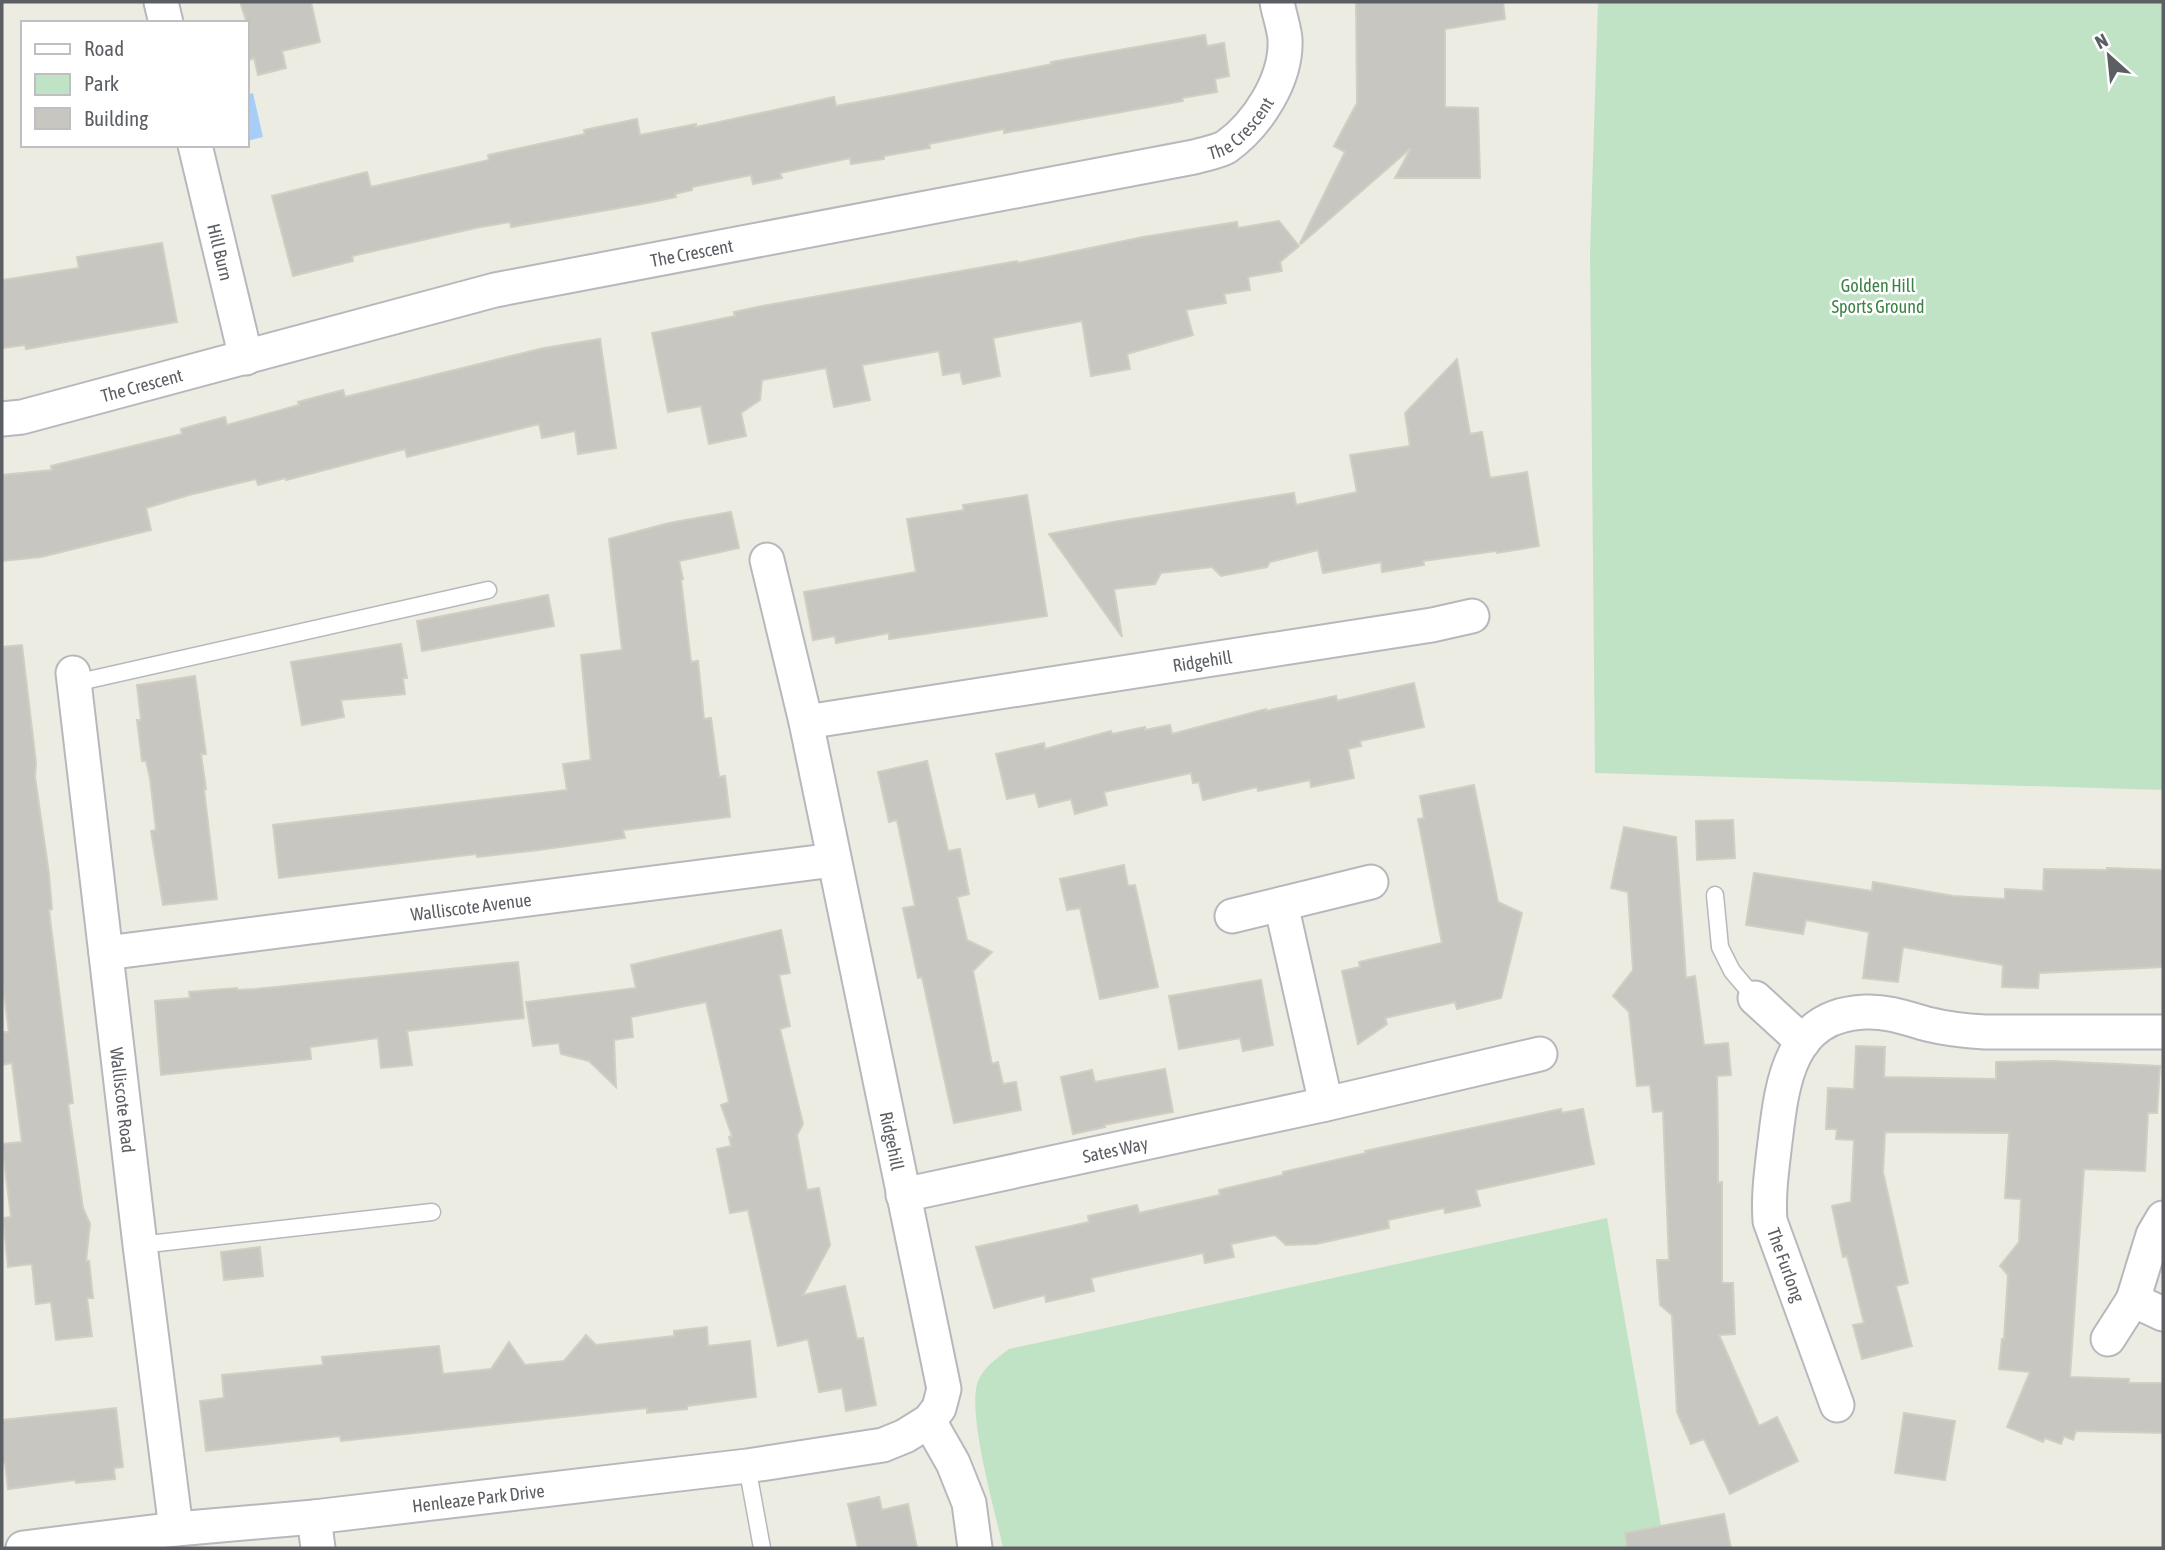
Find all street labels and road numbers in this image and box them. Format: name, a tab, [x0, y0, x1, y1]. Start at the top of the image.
street label: The Crescent	[1206, 93, 1278, 163]
street label: Hill Burn	[204, 221, 238, 283]
street label: The Crescent	[649, 234, 735, 271]
street label: The Crescent	[99, 364, 185, 406]
street label: Ridgehill	[1171, 646, 1234, 676]
street label: Walliscote Avenue	[409, 888, 533, 924]
street label: Walliscote Road	[106, 1046, 140, 1154]
street label: Ridgehill	[876, 1110, 909, 1173]
street label: Sates Way	[1081, 1132, 1150, 1167]
street label: The Furlong	[1763, 1225, 1809, 1305]
street label: Henleaze Park Drive	[411, 1479, 545, 1516]

